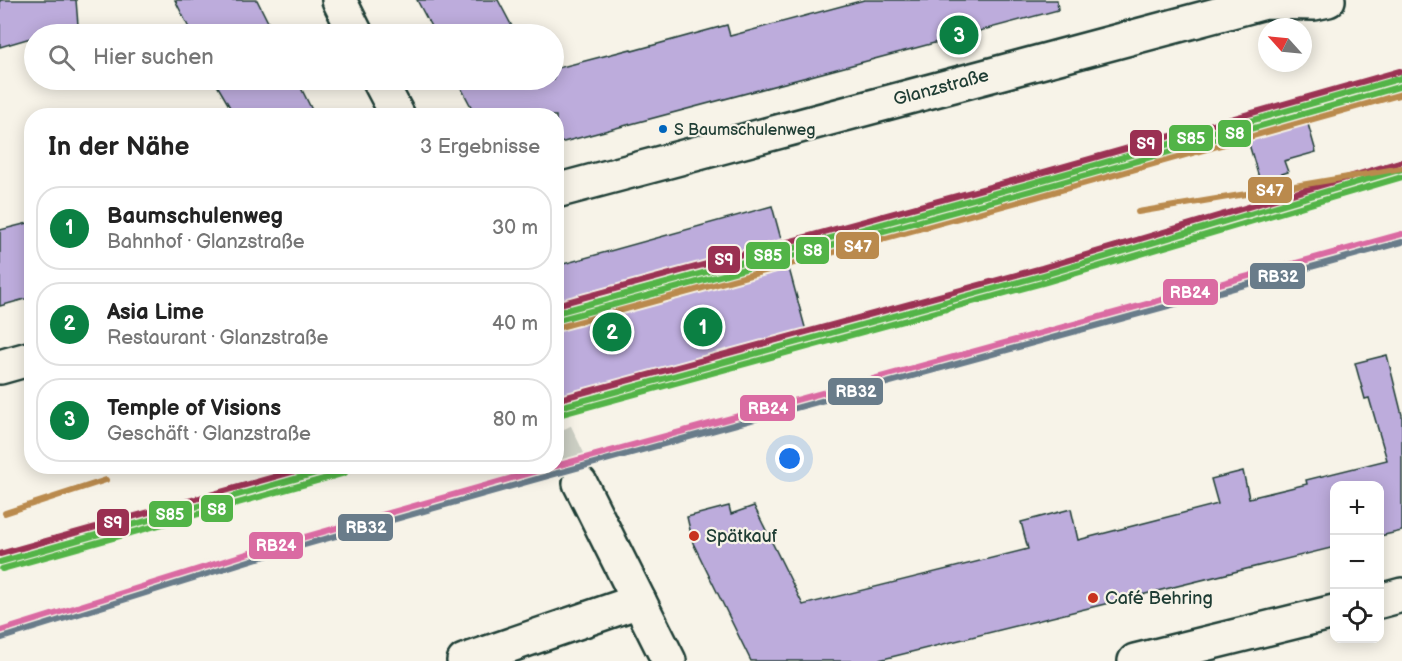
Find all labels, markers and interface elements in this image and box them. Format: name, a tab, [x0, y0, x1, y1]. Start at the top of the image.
pin: 3	[940, 12, 978, 57]
north arrow	[1258, 18, 1312, 72]
search box	[24, 24, 564, 90]
icon: search	[45, 41, 78, 74]
text: Hier suchen	[93, 44, 214, 71]
street label: Glanzstraße	[891, 65, 991, 110]
line badge: S8	[1217, 119, 1252, 148]
place label: S Baumschulenweg	[674, 121, 815, 140]
marker: S Baumschulenweg	[657, 123, 669, 135]
line badge: S85	[1168, 124, 1214, 152]
text: S8	[1225, 125, 1245, 144]
line badge: S9	[1129, 129, 1163, 157]
text: S85	[1177, 130, 1205, 149]
text: In der Nähe	[48, 132, 190, 163]
text: 3 Ergebnisse	[420, 135, 540, 159]
text: S9	[1136, 135, 1156, 154]
line badge: S47	[1247, 176, 1293, 204]
text: S47	[1256, 182, 1284, 201]
text: Baumschulenweg	[107, 203, 283, 230]
text: 1	[65, 216, 74, 240]
text: 30 m	[492, 216, 538, 240]
text: Bahnhof · Glanzstraße	[107, 230, 305, 254]
line badge: S47	[835, 231, 880, 260]
line badge: S8	[795, 236, 830, 265]
text: S47	[844, 238, 872, 257]
line badge: S85	[745, 241, 791, 270]
text: S8	[803, 242, 823, 261]
line badge: S9	[707, 245, 741, 274]
text: S85	[754, 247, 782, 266]
text: S9	[714, 251, 734, 270]
line badge: RB32	[1249, 262, 1306, 290]
text: RB32	[1257, 268, 1299, 287]
line badge: RB24	[1162, 278, 1219, 306]
text: RB24	[1170, 284, 1211, 303]
text: Asia Lime	[107, 299, 204, 326]
pin: 1	[684, 304, 722, 350]
pin: 2	[592, 310, 632, 354]
text: 2	[64, 312, 75, 336]
text: 40 m	[492, 312, 538, 336]
text: Restaurant · Glanzstraße	[107, 326, 328, 350]
line badge: RB32	[827, 377, 884, 406]
text: RB32	[835, 383, 877, 402]
line badge: RB24	[739, 394, 796, 422]
text: Temple of Visions	[107, 395, 281, 422]
text: RB24	[748, 400, 789, 419]
text: 3	[64, 408, 75, 432]
text: 80 m	[493, 408, 538, 432]
text: Geschäft · Glanzstraße	[107, 422, 311, 446]
your location	[775, 444, 804, 473]
map controls	[1330, 481, 1384, 643]
button: +	[1330, 481, 1384, 535]
line badge: S8	[200, 494, 234, 523]
line badge: S85	[148, 500, 193, 528]
text: S8	[207, 501, 227, 520]
text: S85	[156, 506, 184, 525]
line badge: S9	[96, 508, 130, 537]
line badge: RB32	[337, 513, 394, 542]
text: S9	[103, 514, 123, 533]
text: RB32	[345, 519, 387, 538]
place label: Spätkauf	[706, 526, 778, 547]
marker: Spätkauf	[687, 529, 701, 543]
line badge: RB24	[248, 531, 304, 560]
button: −	[1330, 535, 1384, 589]
text: RB24	[256, 537, 297, 556]
place label: Café Behring	[1105, 588, 1213, 609]
button: locate	[1330, 589, 1384, 643]
marker: Café Behring	[1086, 591, 1100, 605]

